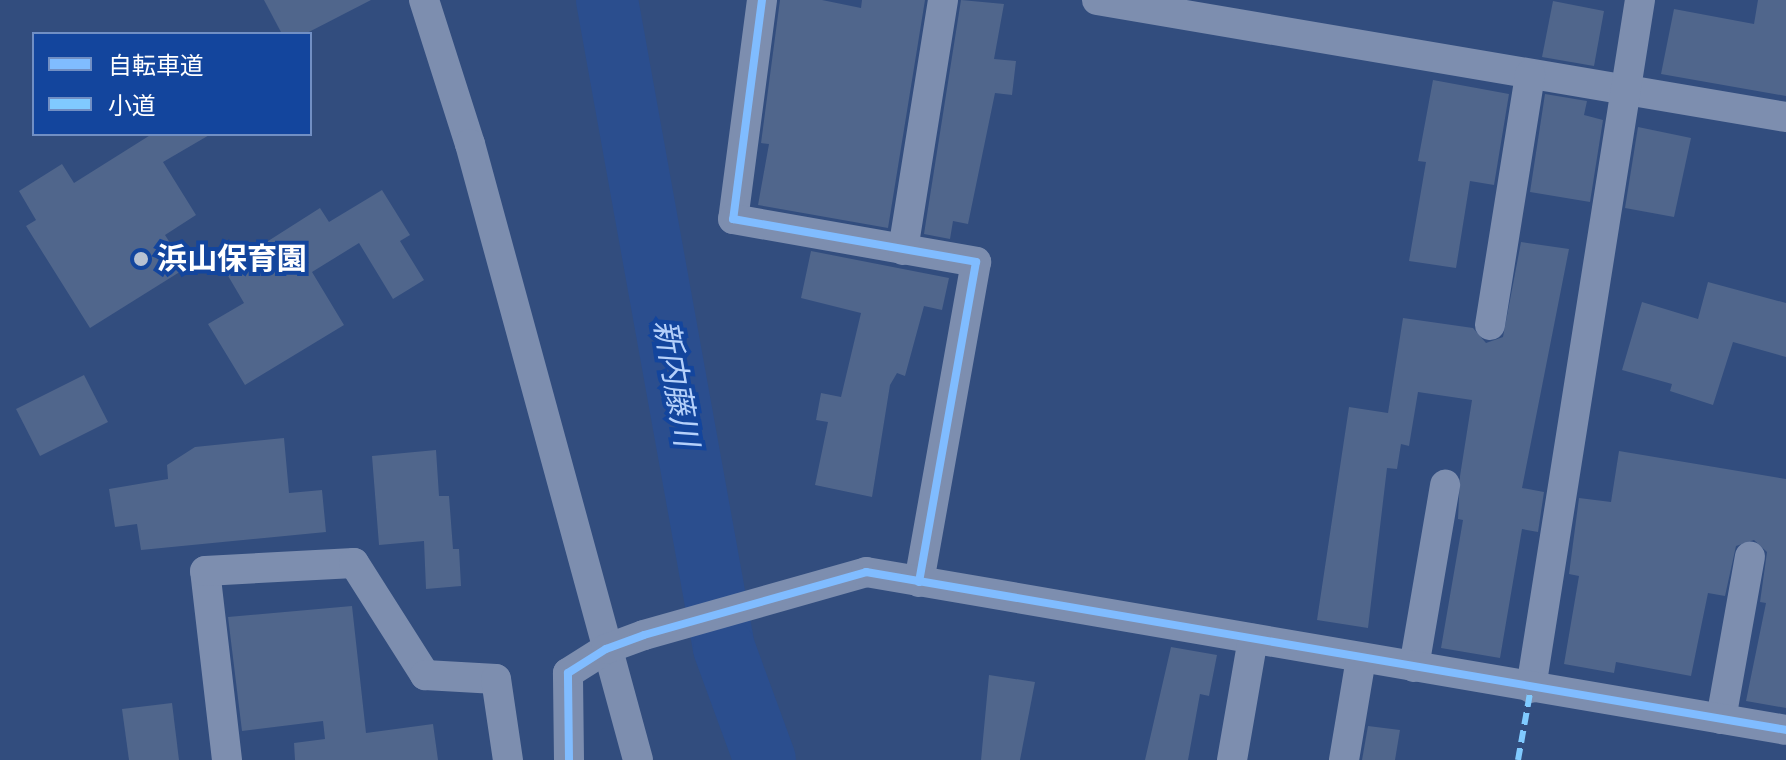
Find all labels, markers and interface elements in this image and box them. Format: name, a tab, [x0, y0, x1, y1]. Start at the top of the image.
legend	[32, 32, 312, 136]
text: 自転車道	[108, 48, 204, 83]
text: 小道	[108, 88, 156, 123]
place label: 浜山保育園	[157, 241, 307, 277]
marker: 浜山保育園	[132, 250, 150, 268]
water label: 新内藤川	[646, 317, 706, 449]

